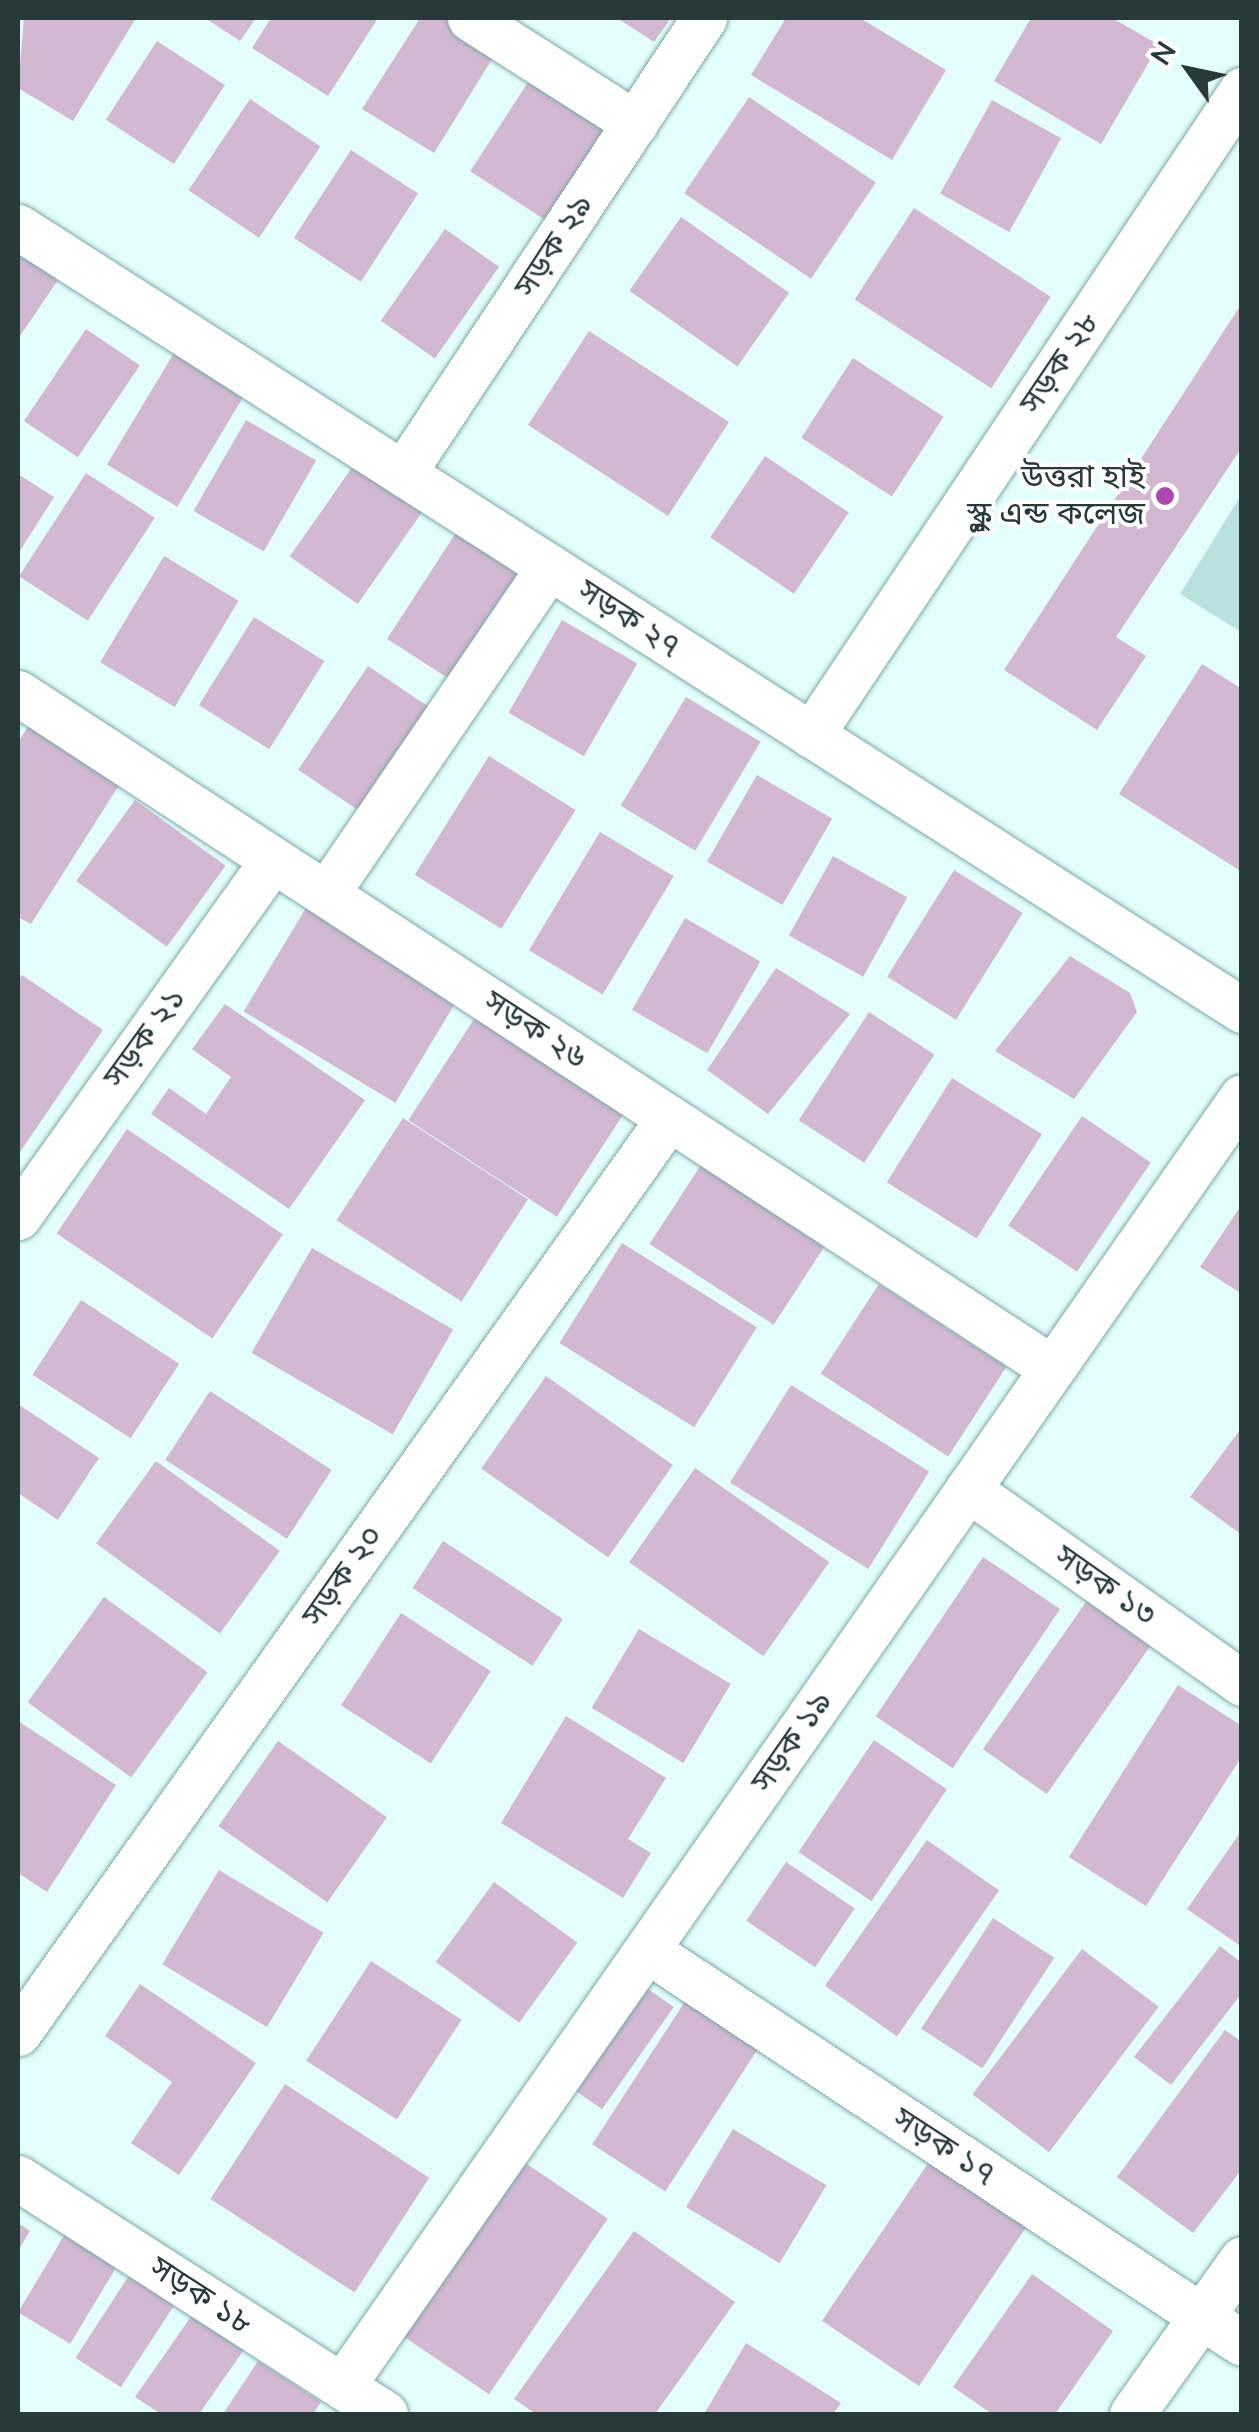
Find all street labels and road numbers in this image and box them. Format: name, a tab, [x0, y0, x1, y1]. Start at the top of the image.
street label: সড়ক ২৯	[507, 187, 601, 305]
street label: সড়ক ২৮	[1012, 305, 1108, 421]
street label: সড়ক ২৭	[570, 572, 688, 666]
street label: সড়ক ২১	[96, 980, 194, 1096]
street label: সড়ক ২৬	[476, 983, 594, 1077]
street label: সড়ক ২০	[294, 1518, 392, 1634]
street label: সড়ক ১৩	[1047, 1537, 1163, 1635]
street label: সড়ক ১৯	[743, 1684, 841, 1800]
street label: সড়ক ১৭	[885, 2100, 1003, 2194]
street label: সড়ক ১৮	[142, 2249, 260, 2343]

